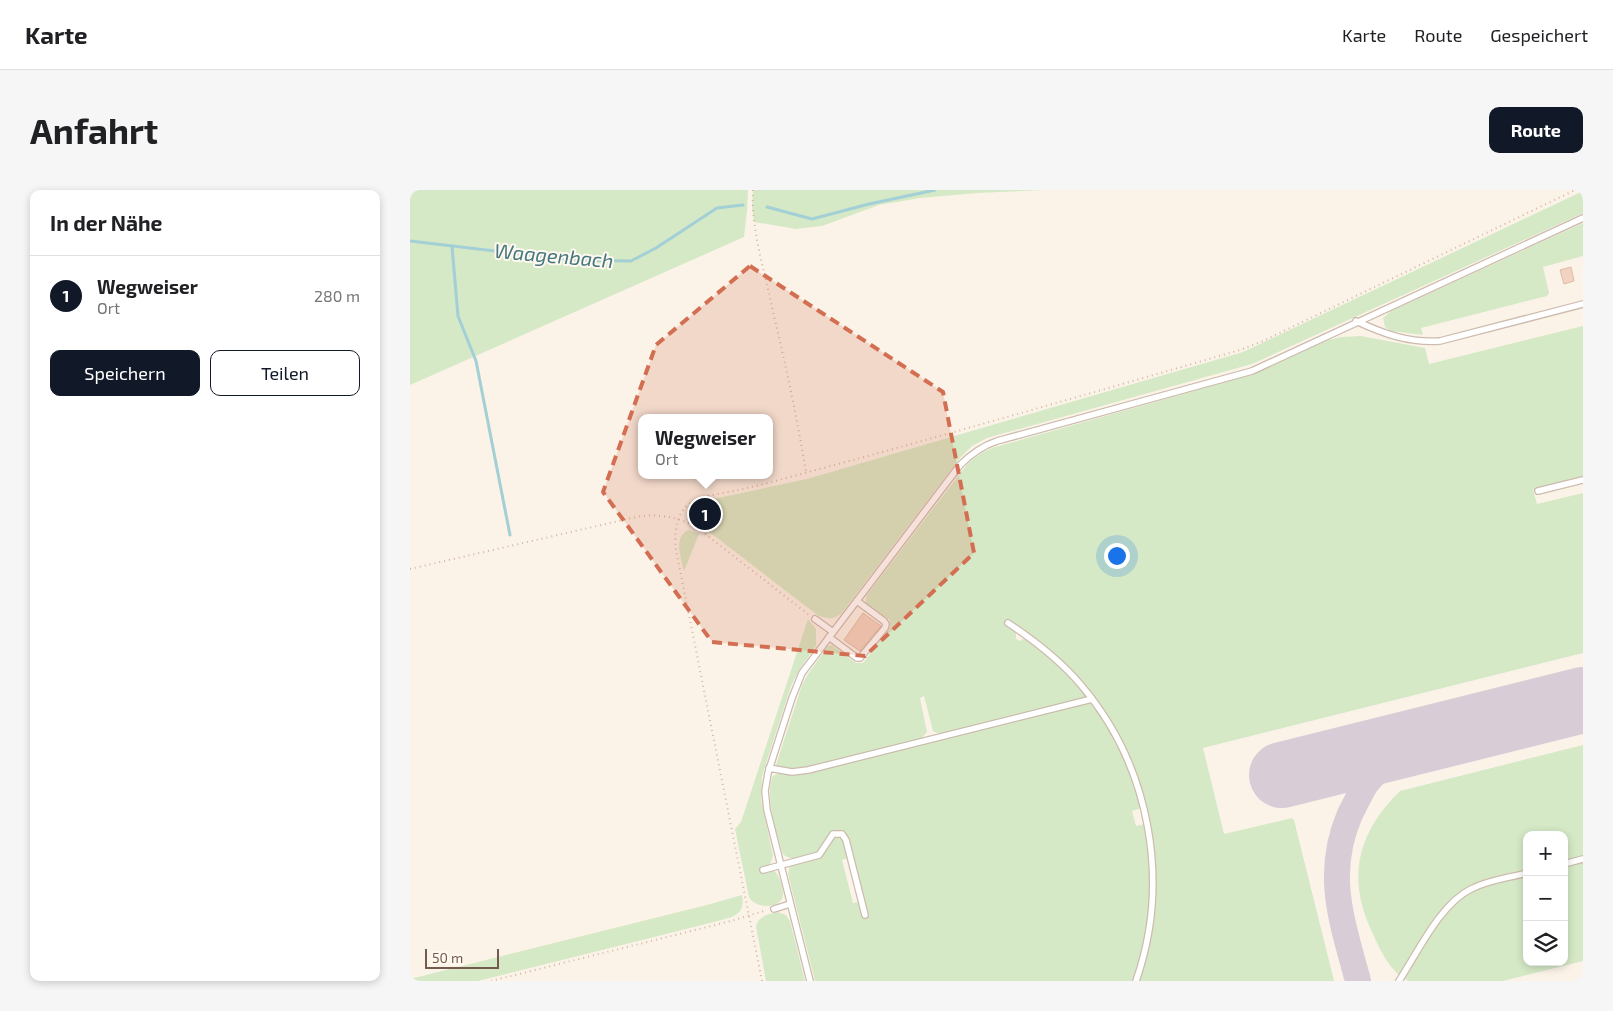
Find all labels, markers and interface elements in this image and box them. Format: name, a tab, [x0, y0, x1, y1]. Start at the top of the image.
text: Karte	[25, 20, 88, 49]
text: Karte	[1342, 24, 1386, 46]
text: Route	[1414, 24, 1462, 46]
text: Gespeichert	[1490, 24, 1588, 46]
button: Route	[1489, 107, 1583, 153]
text: Anfahrt	[30, 109, 158, 151]
text: In der Nähe	[50, 210, 162, 235]
water label: Waagenbach	[493, 238, 615, 272]
text: Wegweiser	[97, 275, 198, 298]
text: 1	[63, 286, 69, 305]
text: 280 m	[314, 286, 360, 305]
text: Ort	[97, 298, 120, 317]
button: Speichern	[50, 350, 200, 396]
button: Teilen	[210, 350, 360, 396]
popup	[638, 414, 773, 479]
text: Wegweiser	[655, 426, 756, 449]
text: Ort	[655, 449, 678, 468]
pin: 1	[689, 495, 721, 533]
your location	[1104, 543, 1130, 569]
map controls	[1523, 831, 1568, 966]
button: +	[1523, 831, 1568, 876]
button: −	[1523, 876, 1568, 921]
button: layers	[1523, 921, 1568, 966]
scale bar	[425, 946, 499, 969]
text: 50 m	[432, 949, 463, 966]

